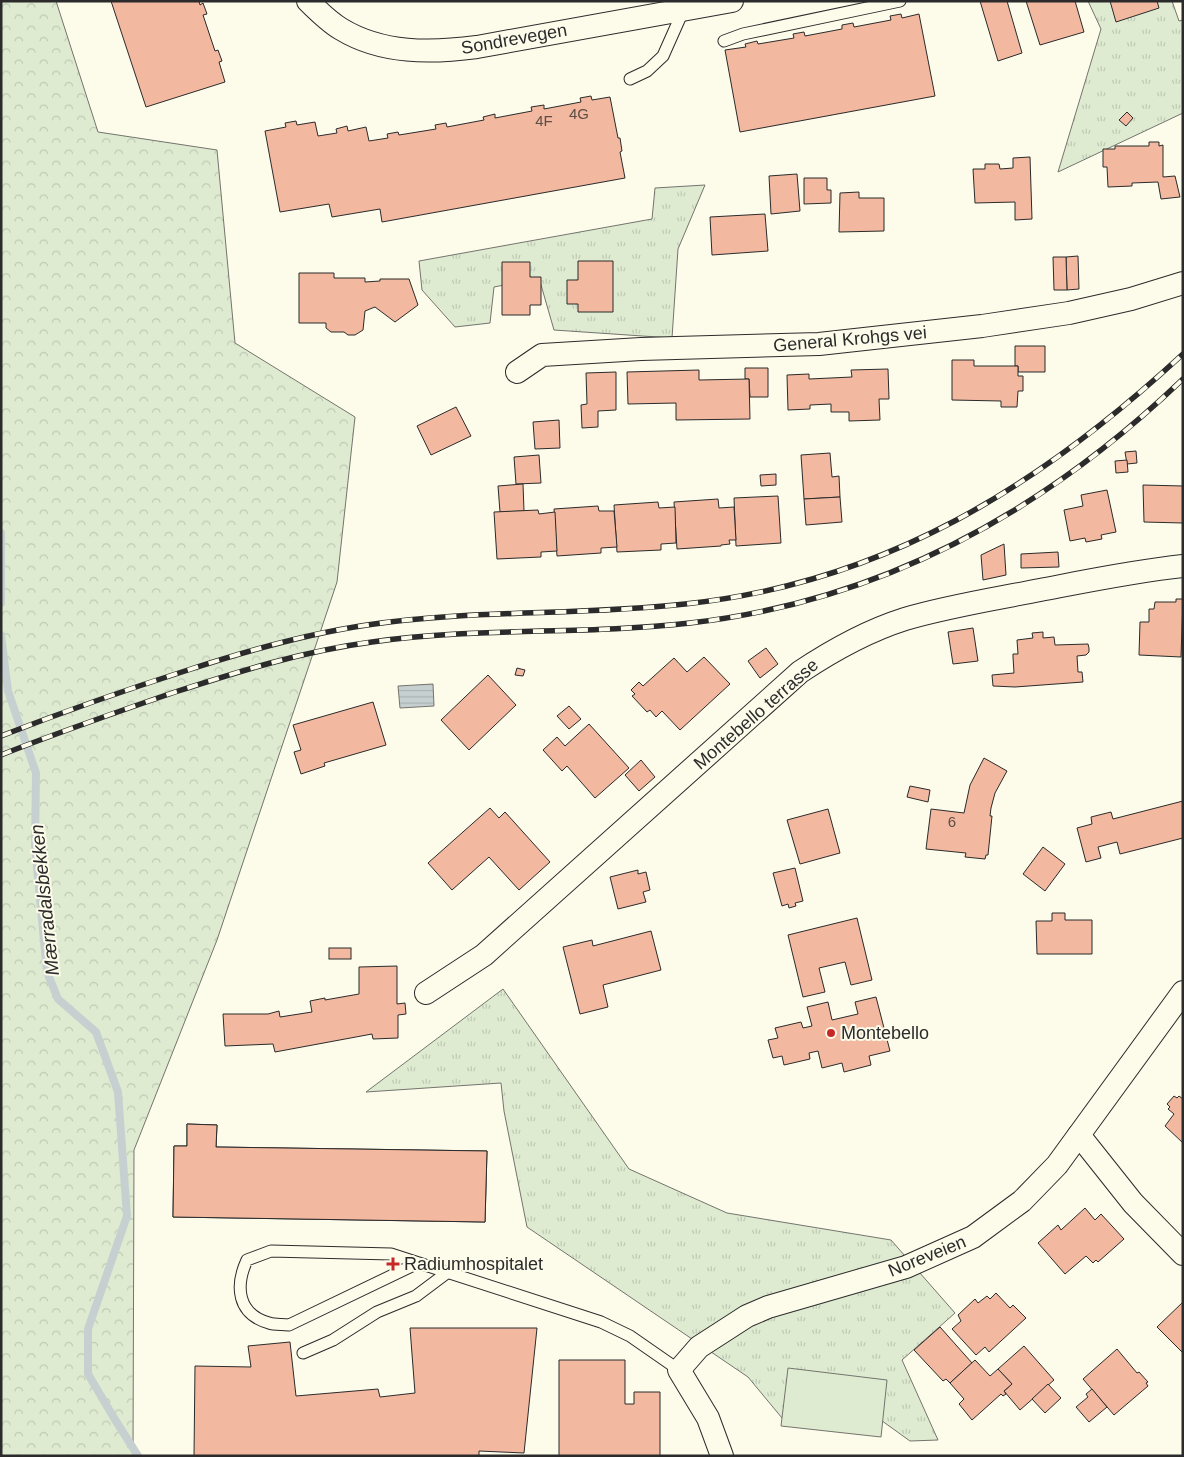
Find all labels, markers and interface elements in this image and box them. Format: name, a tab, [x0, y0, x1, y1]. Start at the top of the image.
street label: Sondrevegen	[460, 20, 568, 58]
house number: 4G	[569, 105, 589, 122]
house number: 4F	[535, 112, 553, 129]
street label: General Krohgs vei	[772, 322, 928, 356]
street label: Montebello terrasse	[690, 655, 822, 773]
house number: 6	[948, 813, 956, 830]
water label: Mærradalsbekken	[26, 823, 63, 977]
place label: Montebello	[841, 1023, 929, 1043]
marker: Montebello	[825, 1027, 837, 1039]
street label: Noreveien	[885, 1231, 969, 1281]
place label: Radiumhospitalet	[404, 1254, 543, 1274]
marker: Radiumhospitalet	[386, 1257, 400, 1271]

